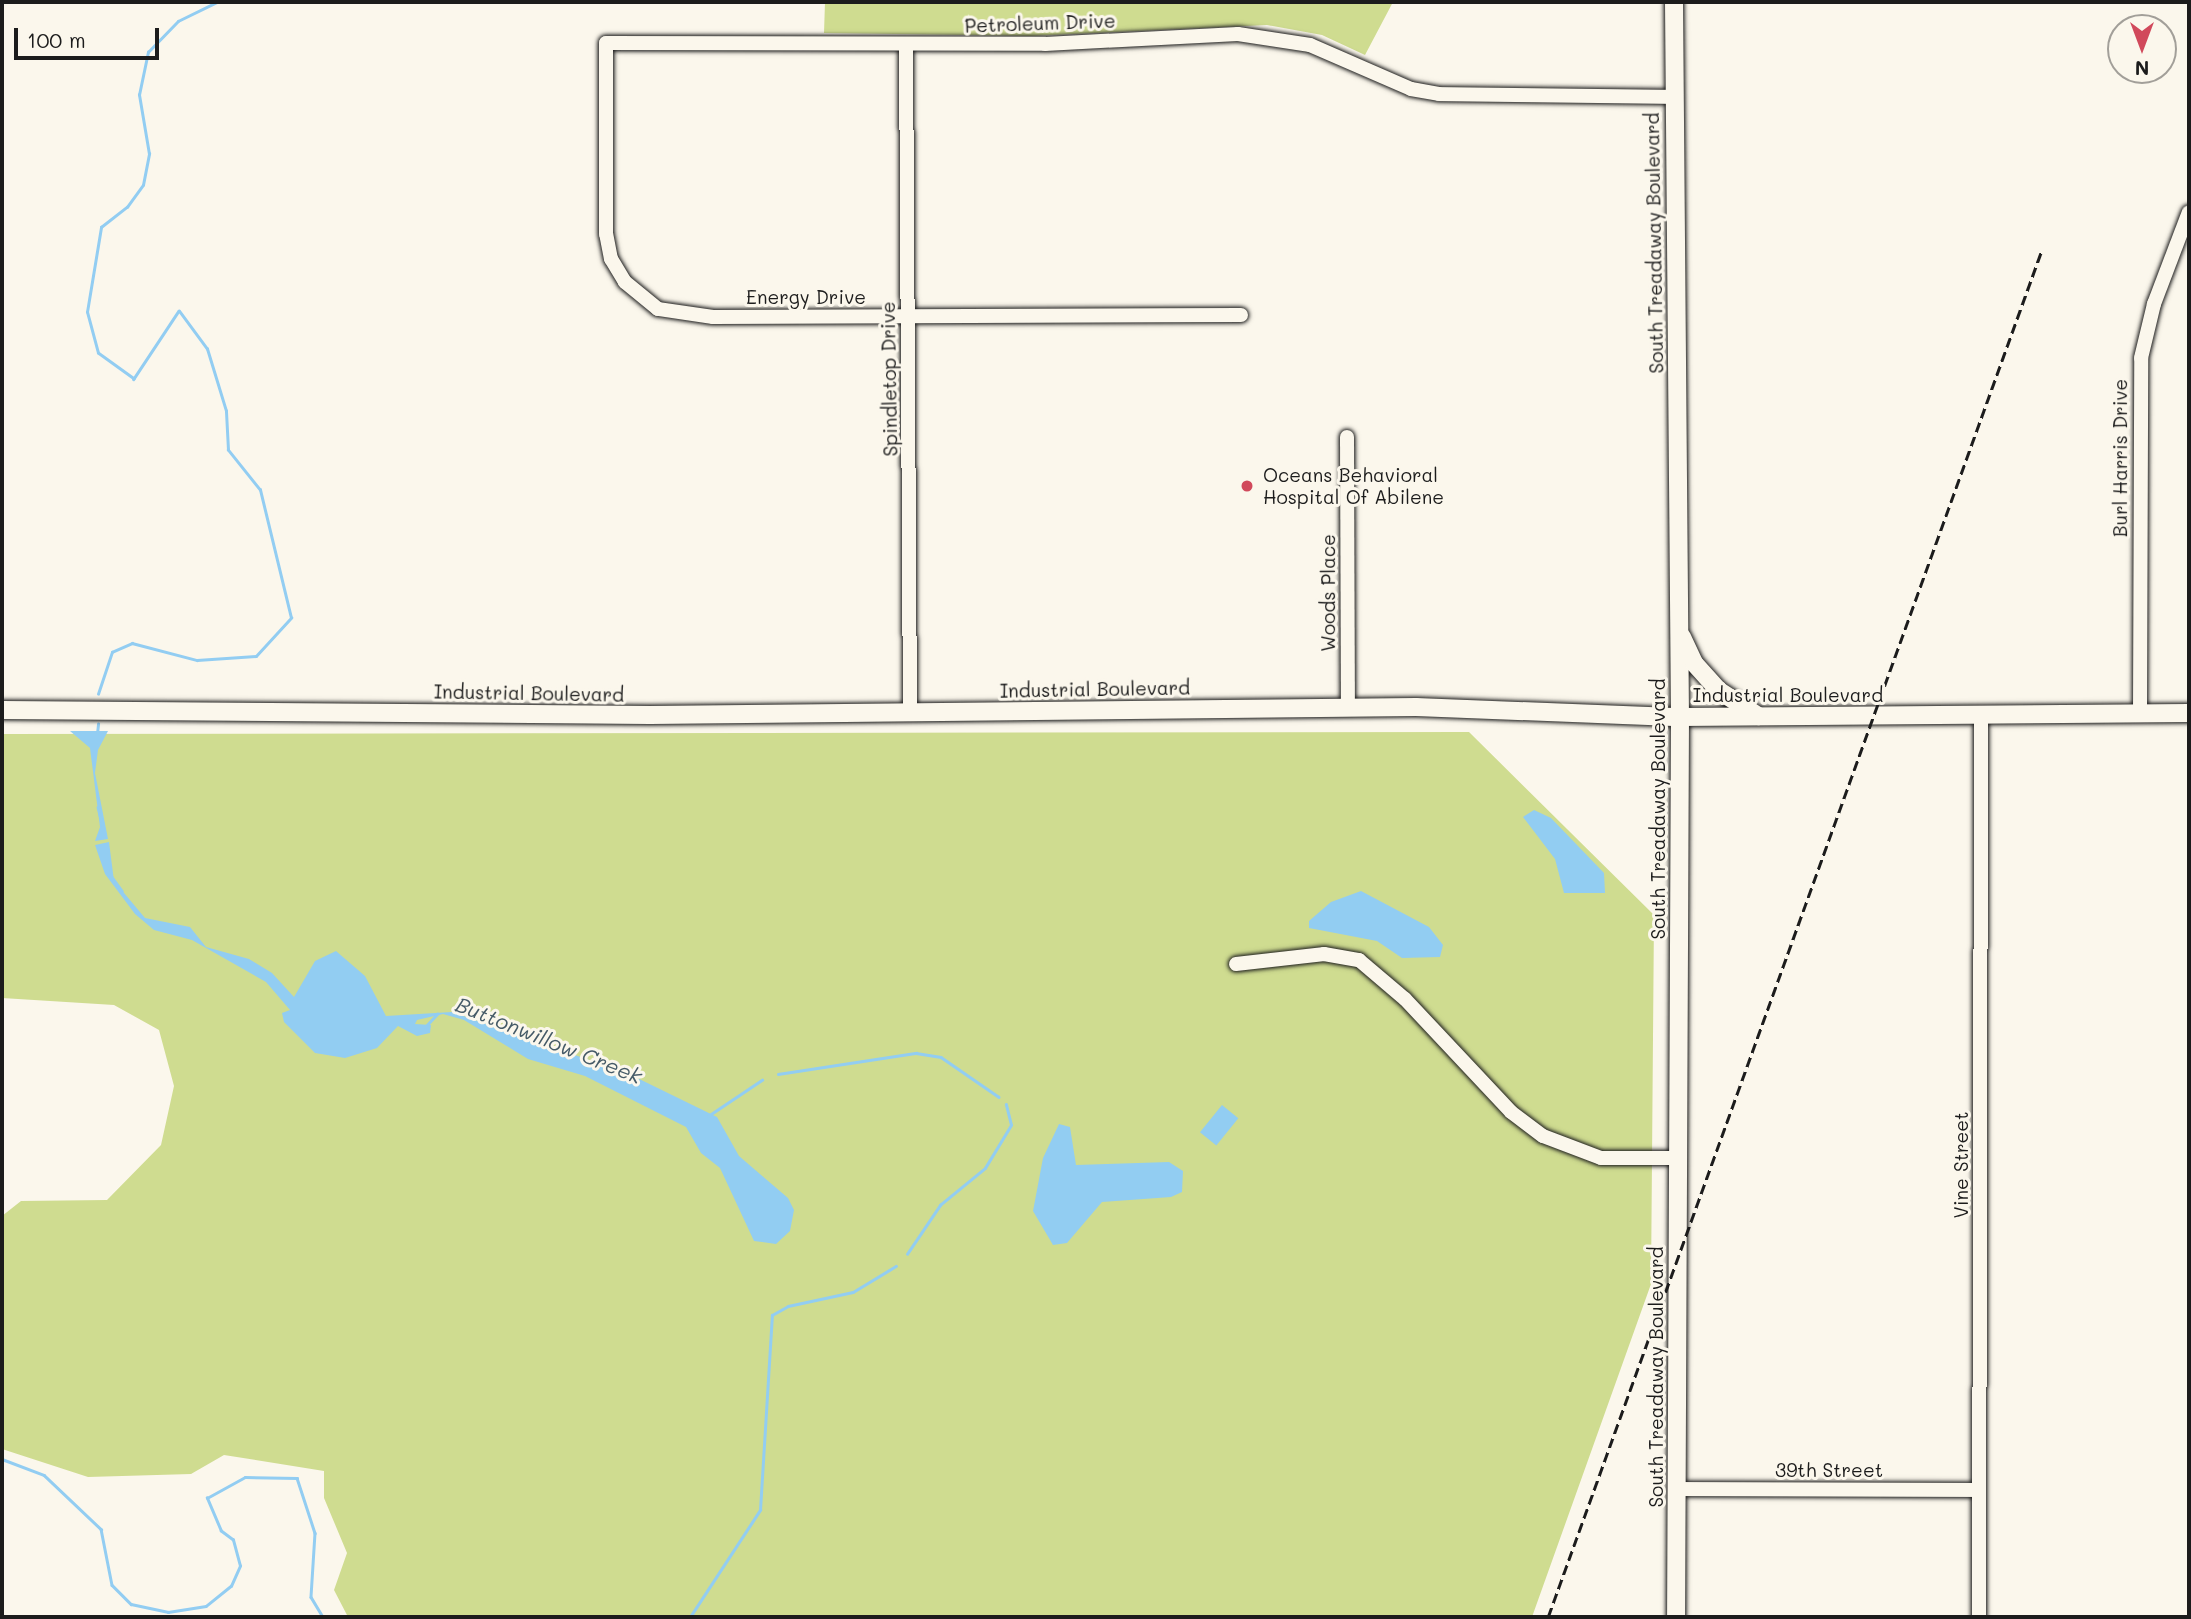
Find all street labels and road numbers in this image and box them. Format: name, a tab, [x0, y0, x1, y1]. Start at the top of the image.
street label: Petroleum Drive	[964, 9, 1116, 37]
street label: South Treadaway Boulevard	[1640, 112, 1668, 374]
street label: Energy Drive	[746, 286, 866, 308]
street label: Spindletop Drive	[876, 301, 902, 457]
street label: Burl Harris Drive	[2109, 379, 2131, 537]
street label: Woods Place	[1317, 534, 1339, 652]
street label: Industrial Boulevard	[1000, 676, 1190, 702]
street label: South Treadaway Boulevard	[1647, 678, 1669, 940]
street label: Industrial Boulevard	[434, 680, 624, 706]
street label: Industrial Boulevard	[1693, 684, 1883, 706]
street label: Vine Street	[1950, 1112, 1972, 1218]
street label: South Treadaway Boulevard	[1645, 1246, 1667, 1508]
street label: 39th Street	[1775, 1459, 1883, 1481]

